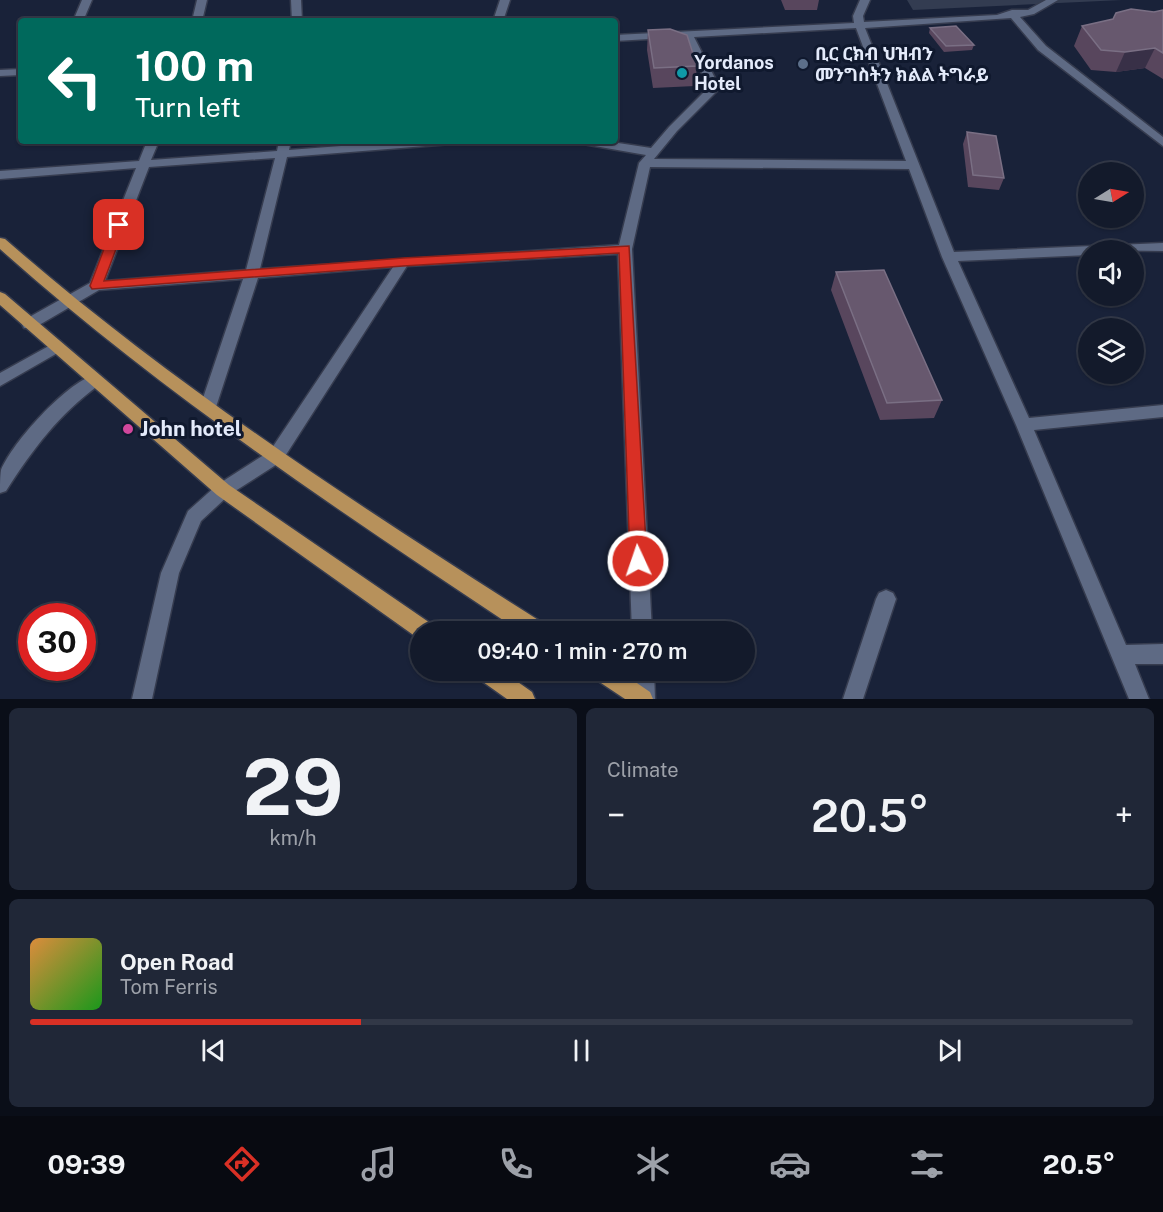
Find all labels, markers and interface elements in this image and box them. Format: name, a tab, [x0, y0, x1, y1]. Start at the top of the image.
text: 100 m	[135, 41, 254, 90]
icon: left	[36, 42, 114, 120]
place label: ቢር ርክብ ህዝብን መንግስትን ክልል ትግራይ	[815, 43, 989, 85]
place label: Yordanos Hotel	[694, 52, 774, 94]
marker: ቢር ርክብ ህዝብን መንግስትን ክልል ትግራይ	[796, 57, 810, 71]
marker: Yordanos Hotel	[675, 66, 689, 80]
text: Turn left	[135, 91, 241, 123]
north arrow	[1078, 162, 1144, 228]
map controls	[1078, 162, 1144, 384]
pin	[93, 199, 144, 250]
icon: arrive	[102, 208, 135, 241]
button: sound	[1078, 240, 1144, 306]
button: layers	[1078, 318, 1144, 384]
place label: John hotel	[140, 416, 242, 441]
marker: John hotel	[121, 422, 135, 436]
position arrow	[606, 529, 670, 593]
speed limit sign: 30	[18, 603, 96, 681]
text: 09:40 · 1 min · 270 m	[478, 638, 688, 664]
text: 29	[243, 741, 343, 833]
text: Climate	[607, 758, 679, 782]
text: 20.5°	[811, 789, 929, 842]
text: −	[607, 796, 625, 834]
text: +	[1115, 796, 1133, 834]
text: km/h	[269, 826, 317, 850]
text: Open Road	[120, 949, 234, 975]
text: Tom Ferris	[120, 975, 218, 999]
icon: previous	[197, 1034, 230, 1067]
icon: pause	[565, 1034, 598, 1067]
icon: next	[933, 1034, 966, 1067]
icon: directions	[221, 1143, 263, 1185]
icon: music	[358, 1143, 400, 1185]
icon: phone	[495, 1143, 537, 1185]
icon: climate	[632, 1143, 674, 1185]
icon: car	[769, 1143, 811, 1185]
icon: filters	[906, 1143, 948, 1185]
text: 09:39	[48, 1148, 126, 1180]
text: 20.5°	[1043, 1148, 1115, 1180]

